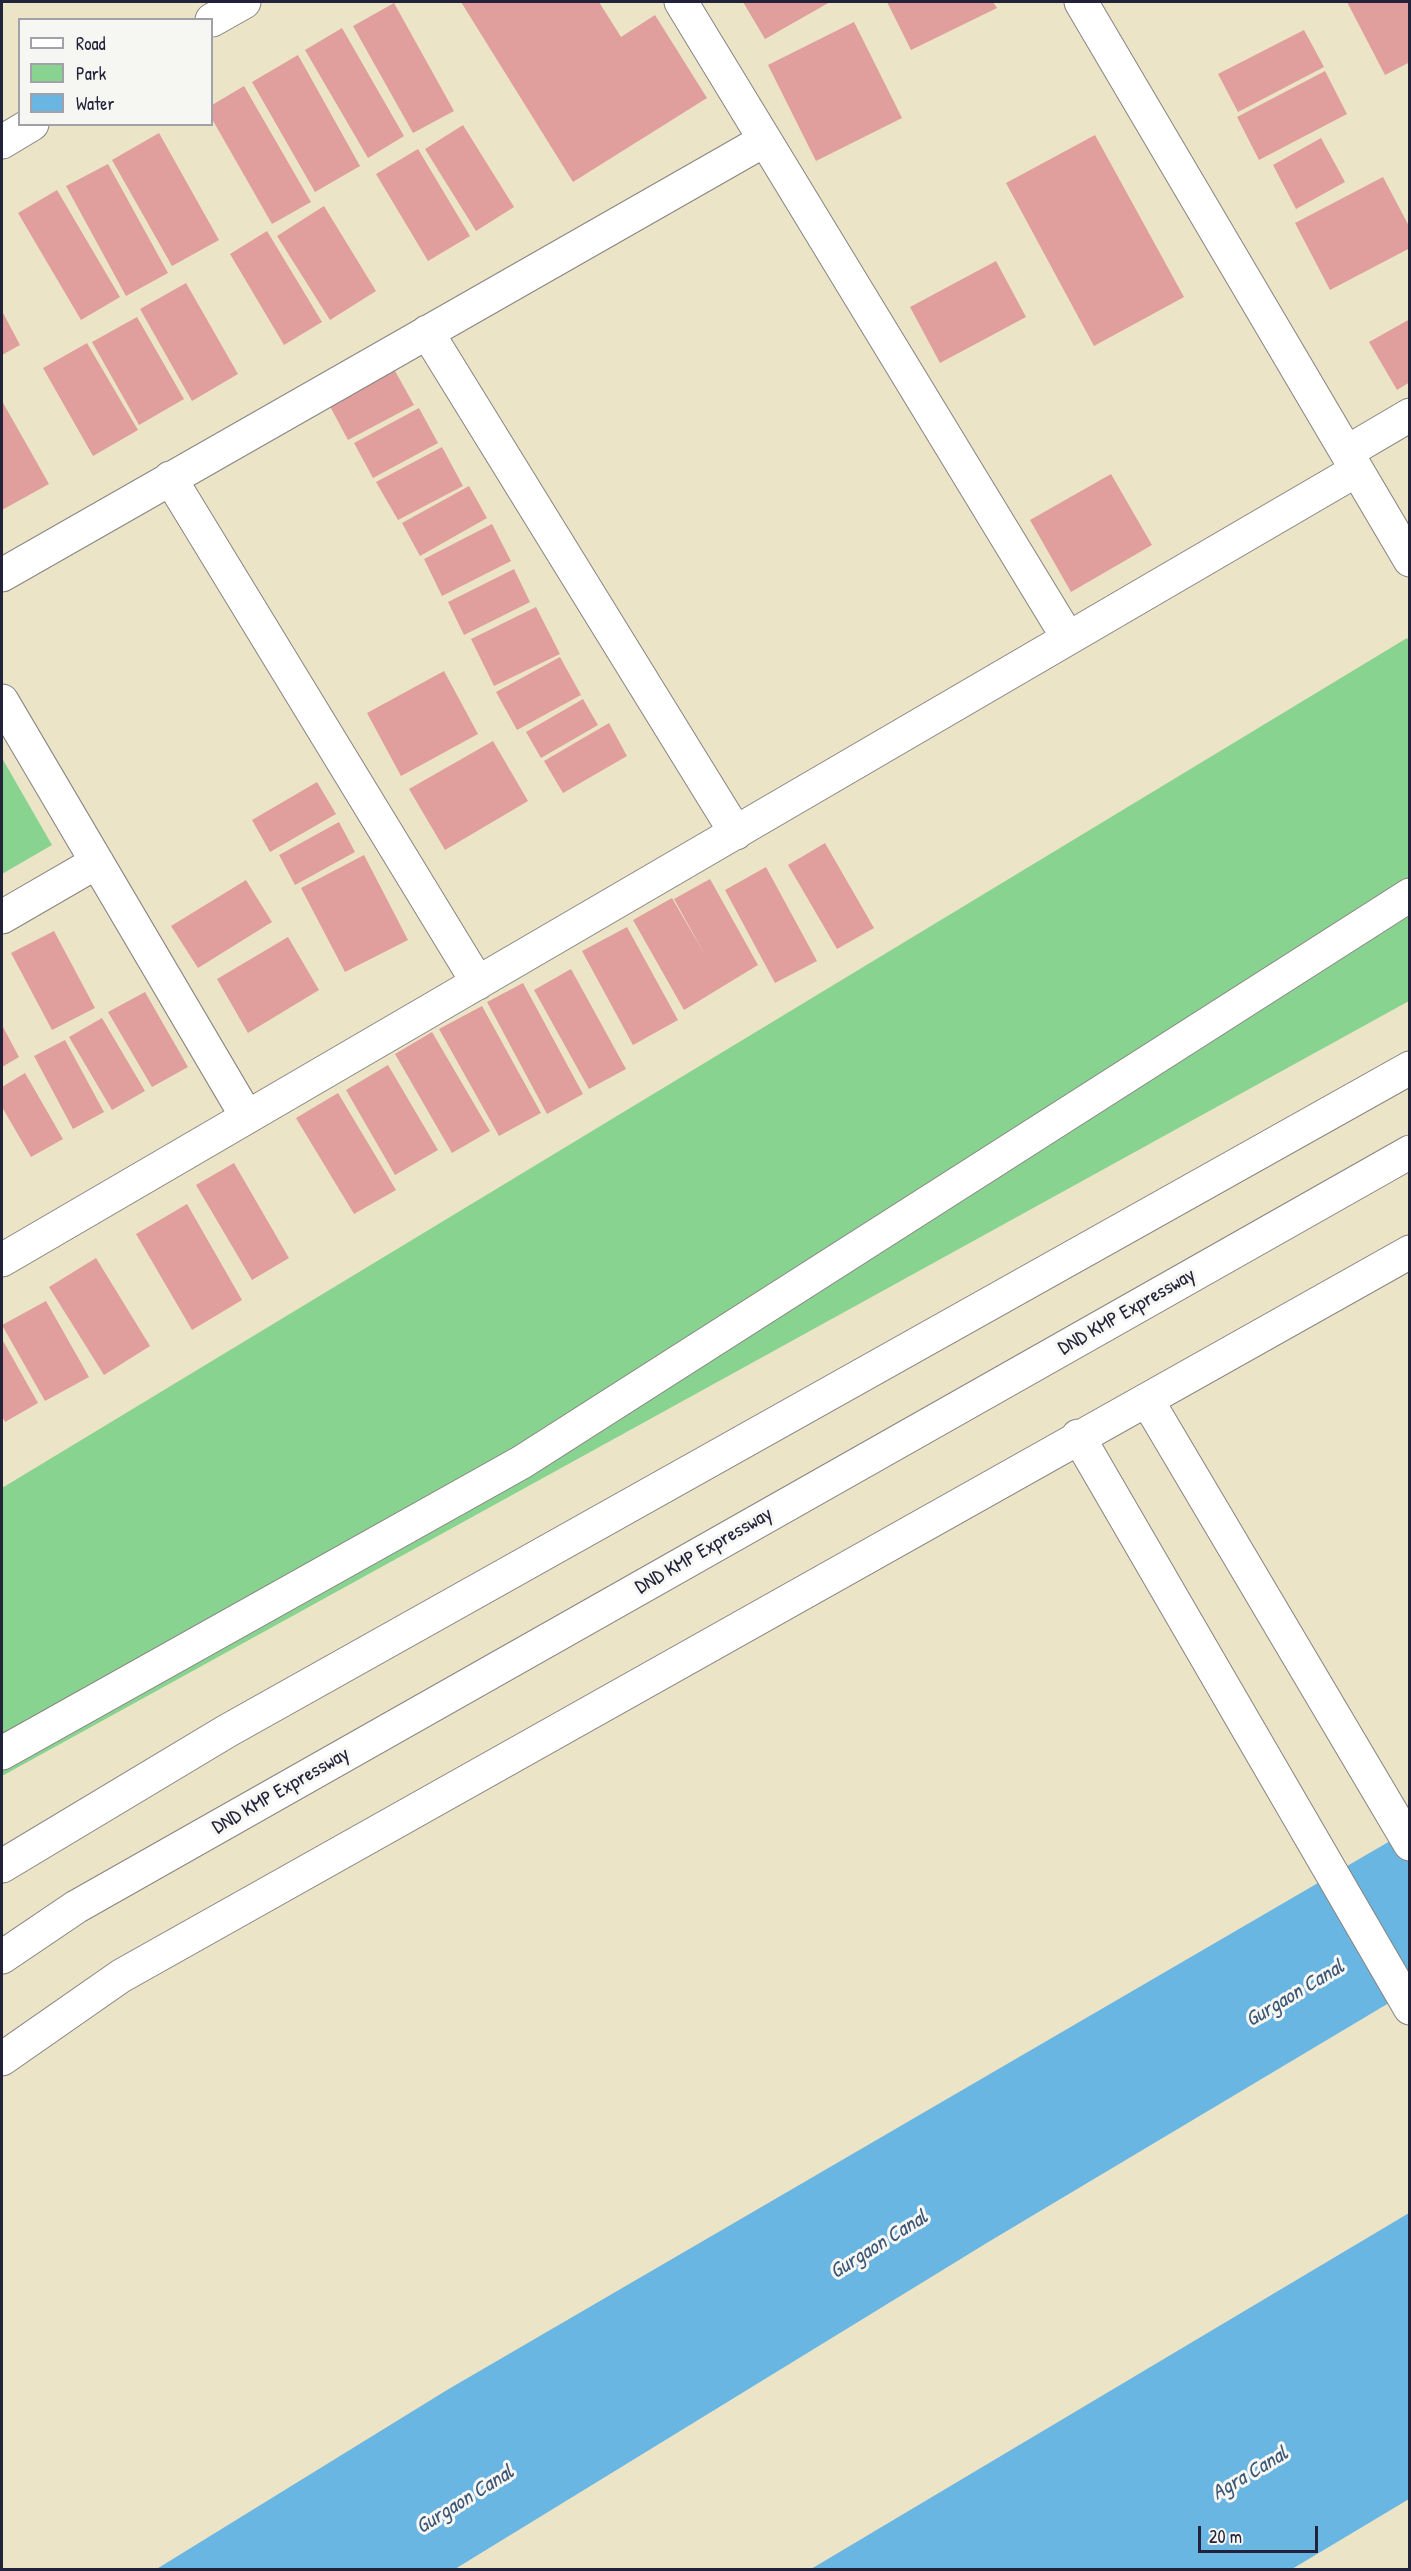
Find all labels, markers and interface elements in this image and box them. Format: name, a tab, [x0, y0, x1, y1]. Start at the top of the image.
legend	[18, 18, 213, 126]
text: Road	[76, 31, 106, 56]
text: Park	[76, 61, 106, 86]
text: Water	[76, 91, 114, 116]
street label: DND KMP Expressway	[1054, 1263, 1200, 1361]
street label: DND KMP Expressway	[631, 1502, 777, 1600]
street label: DND KMP Expressway	[208, 1742, 354, 1840]
water label: Gurgaon Canal	[1241, 1955, 1349, 2033]
water label: Gurgaon Canal	[826, 2205, 932, 2285]
water label: Agra Canal	[1208, 2442, 1292, 2506]
water label: Gurgaon Canal	[412, 2460, 518, 2540]
scale bar	[1201, 2514, 1321, 2552]
text: 20 m	[1209, 2524, 1242, 2549]

